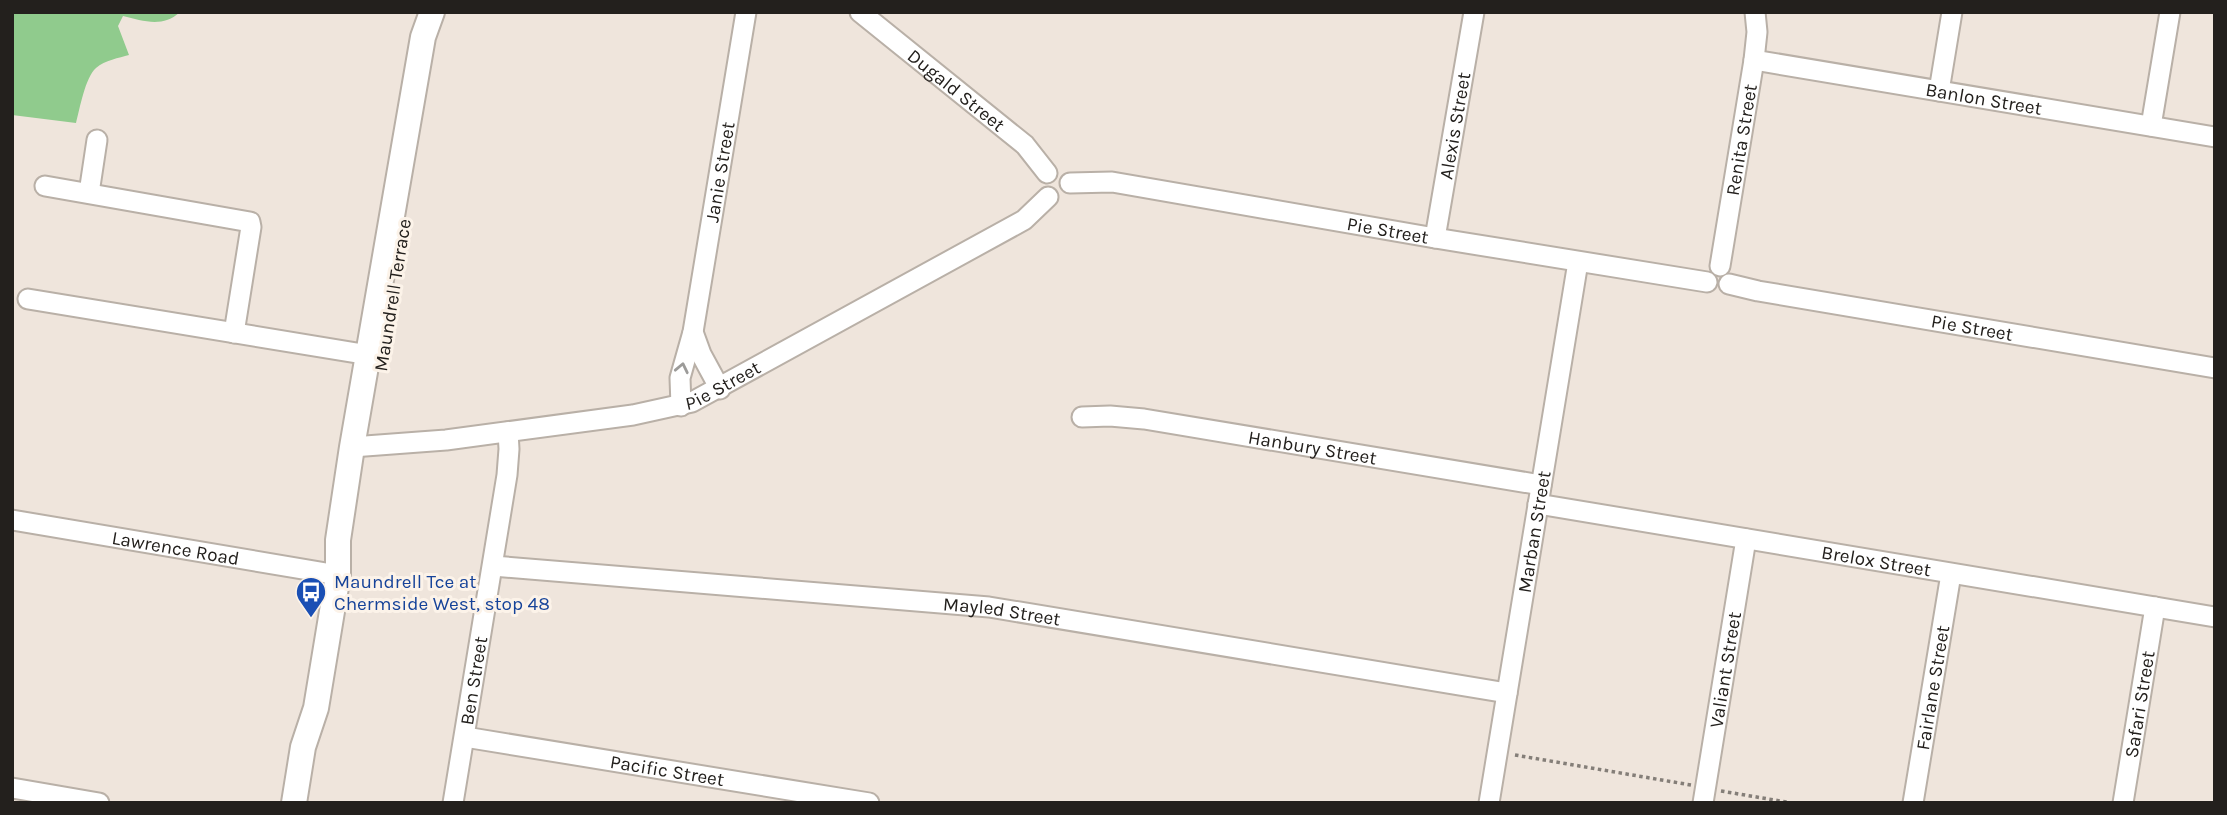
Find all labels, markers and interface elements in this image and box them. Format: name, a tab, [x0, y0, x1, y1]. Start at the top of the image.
street label: Dugald Street	[903, 45, 1009, 136]
street label: Alexis Street	[1435, 71, 1475, 181]
street label: Banlon Street	[1924, 79, 2043, 120]
street label: Renita Street	[1722, 82, 1762, 197]
street label: Janie Street	[701, 120, 740, 224]
street label: Pie Street	[1345, 213, 1430, 249]
street label: Maundrell Terrace	[370, 217, 416, 373]
street label: Pie Street	[1929, 310, 2015, 346]
street label: Pie Street	[683, 357, 764, 415]
one-way arrow	[674, 362, 689, 374]
street label: Hanbury Street	[1247, 427, 1378, 470]
street label: Marban Street	[1514, 469, 1555, 594]
street label: Lawrence Road	[110, 527, 241, 570]
street label: Brelox Street	[1820, 541, 1933, 581]
place label: Maundrell Tce at Chermside West, stop 48	[334, 571, 550, 615]
bus stop icon: Maundrell Tce at Chermside West, stop 48	[294, 575, 328, 619]
street label: Mayled Street	[942, 593, 1062, 631]
street label: Valiant Street	[1705, 610, 1746, 730]
street label: Fairlane Street	[1912, 624, 1954, 752]
street label: Ben Street	[456, 635, 492, 727]
street label: Safari Street	[2121, 649, 2160, 760]
street label: Pacific Street	[609, 751, 726, 791]

